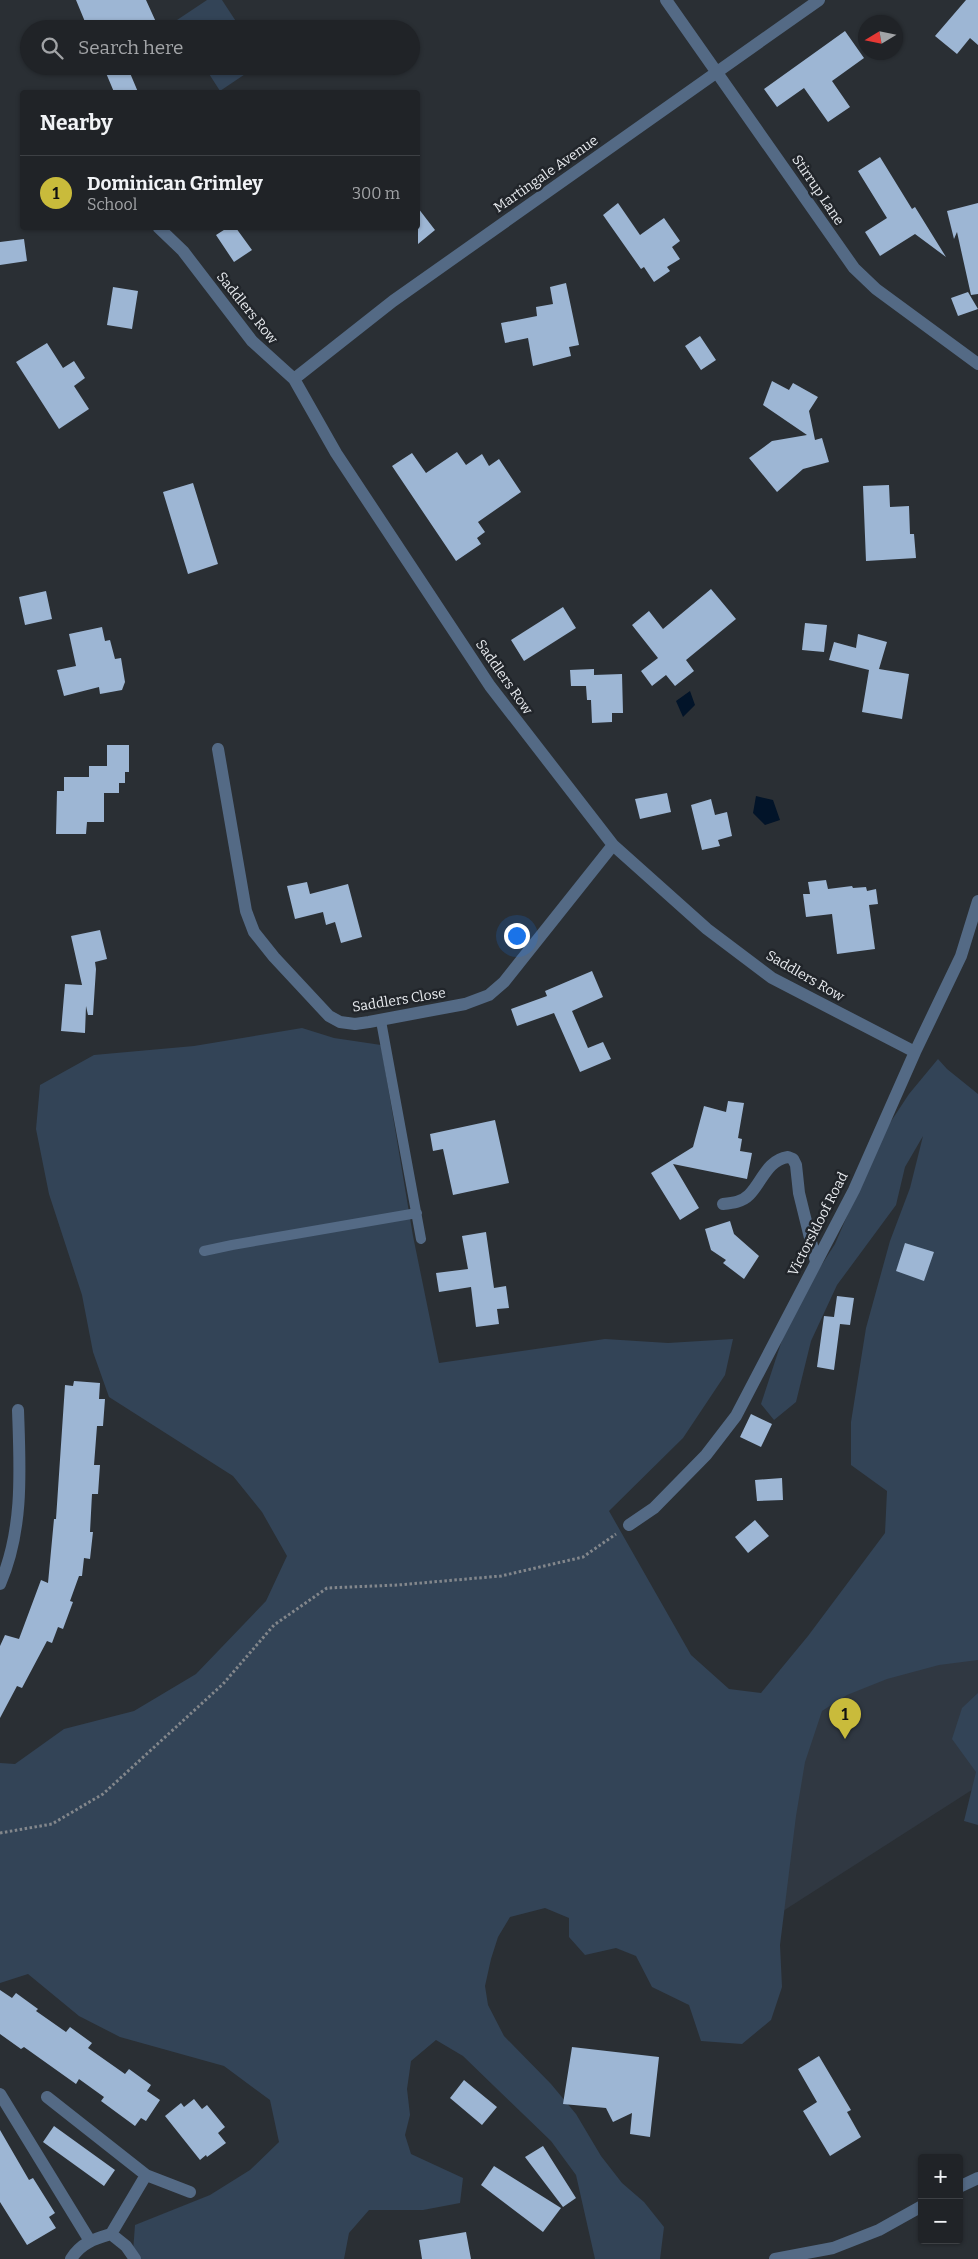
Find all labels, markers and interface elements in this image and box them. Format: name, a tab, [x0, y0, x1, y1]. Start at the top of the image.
north arrow	[858, 15, 903, 60]
search box	[20, 20, 420, 75]
icon: search	[38, 34, 66, 62]
text: Search here	[78, 36, 183, 59]
text: Nearby	[40, 110, 113, 136]
street label: Martingale Avenue	[491, 132, 601, 216]
street label: Stirrup Lane	[788, 152, 848, 228]
text: Dominican Grimley	[87, 172, 263, 195]
text: 1	[53, 184, 59, 203]
text: 300 m	[352, 184, 400, 203]
text: School	[87, 195, 137, 214]
street label: Saddlers Row	[213, 269, 282, 348]
street label: Saddlers Row	[472, 636, 536, 718]
your location	[504, 923, 530, 949]
street label: Saddlers Row	[763, 947, 848, 1006]
street label: Saddlers Close	[351, 984, 447, 1016]
street label: Victorskloof Road	[784, 1169, 852, 1279]
pin: 1	[829, 1698, 861, 1739]
map controls	[918, 2154, 963, 2244]
button: +	[918, 2154, 963, 2199]
button: −	[918, 2199, 963, 2244]

